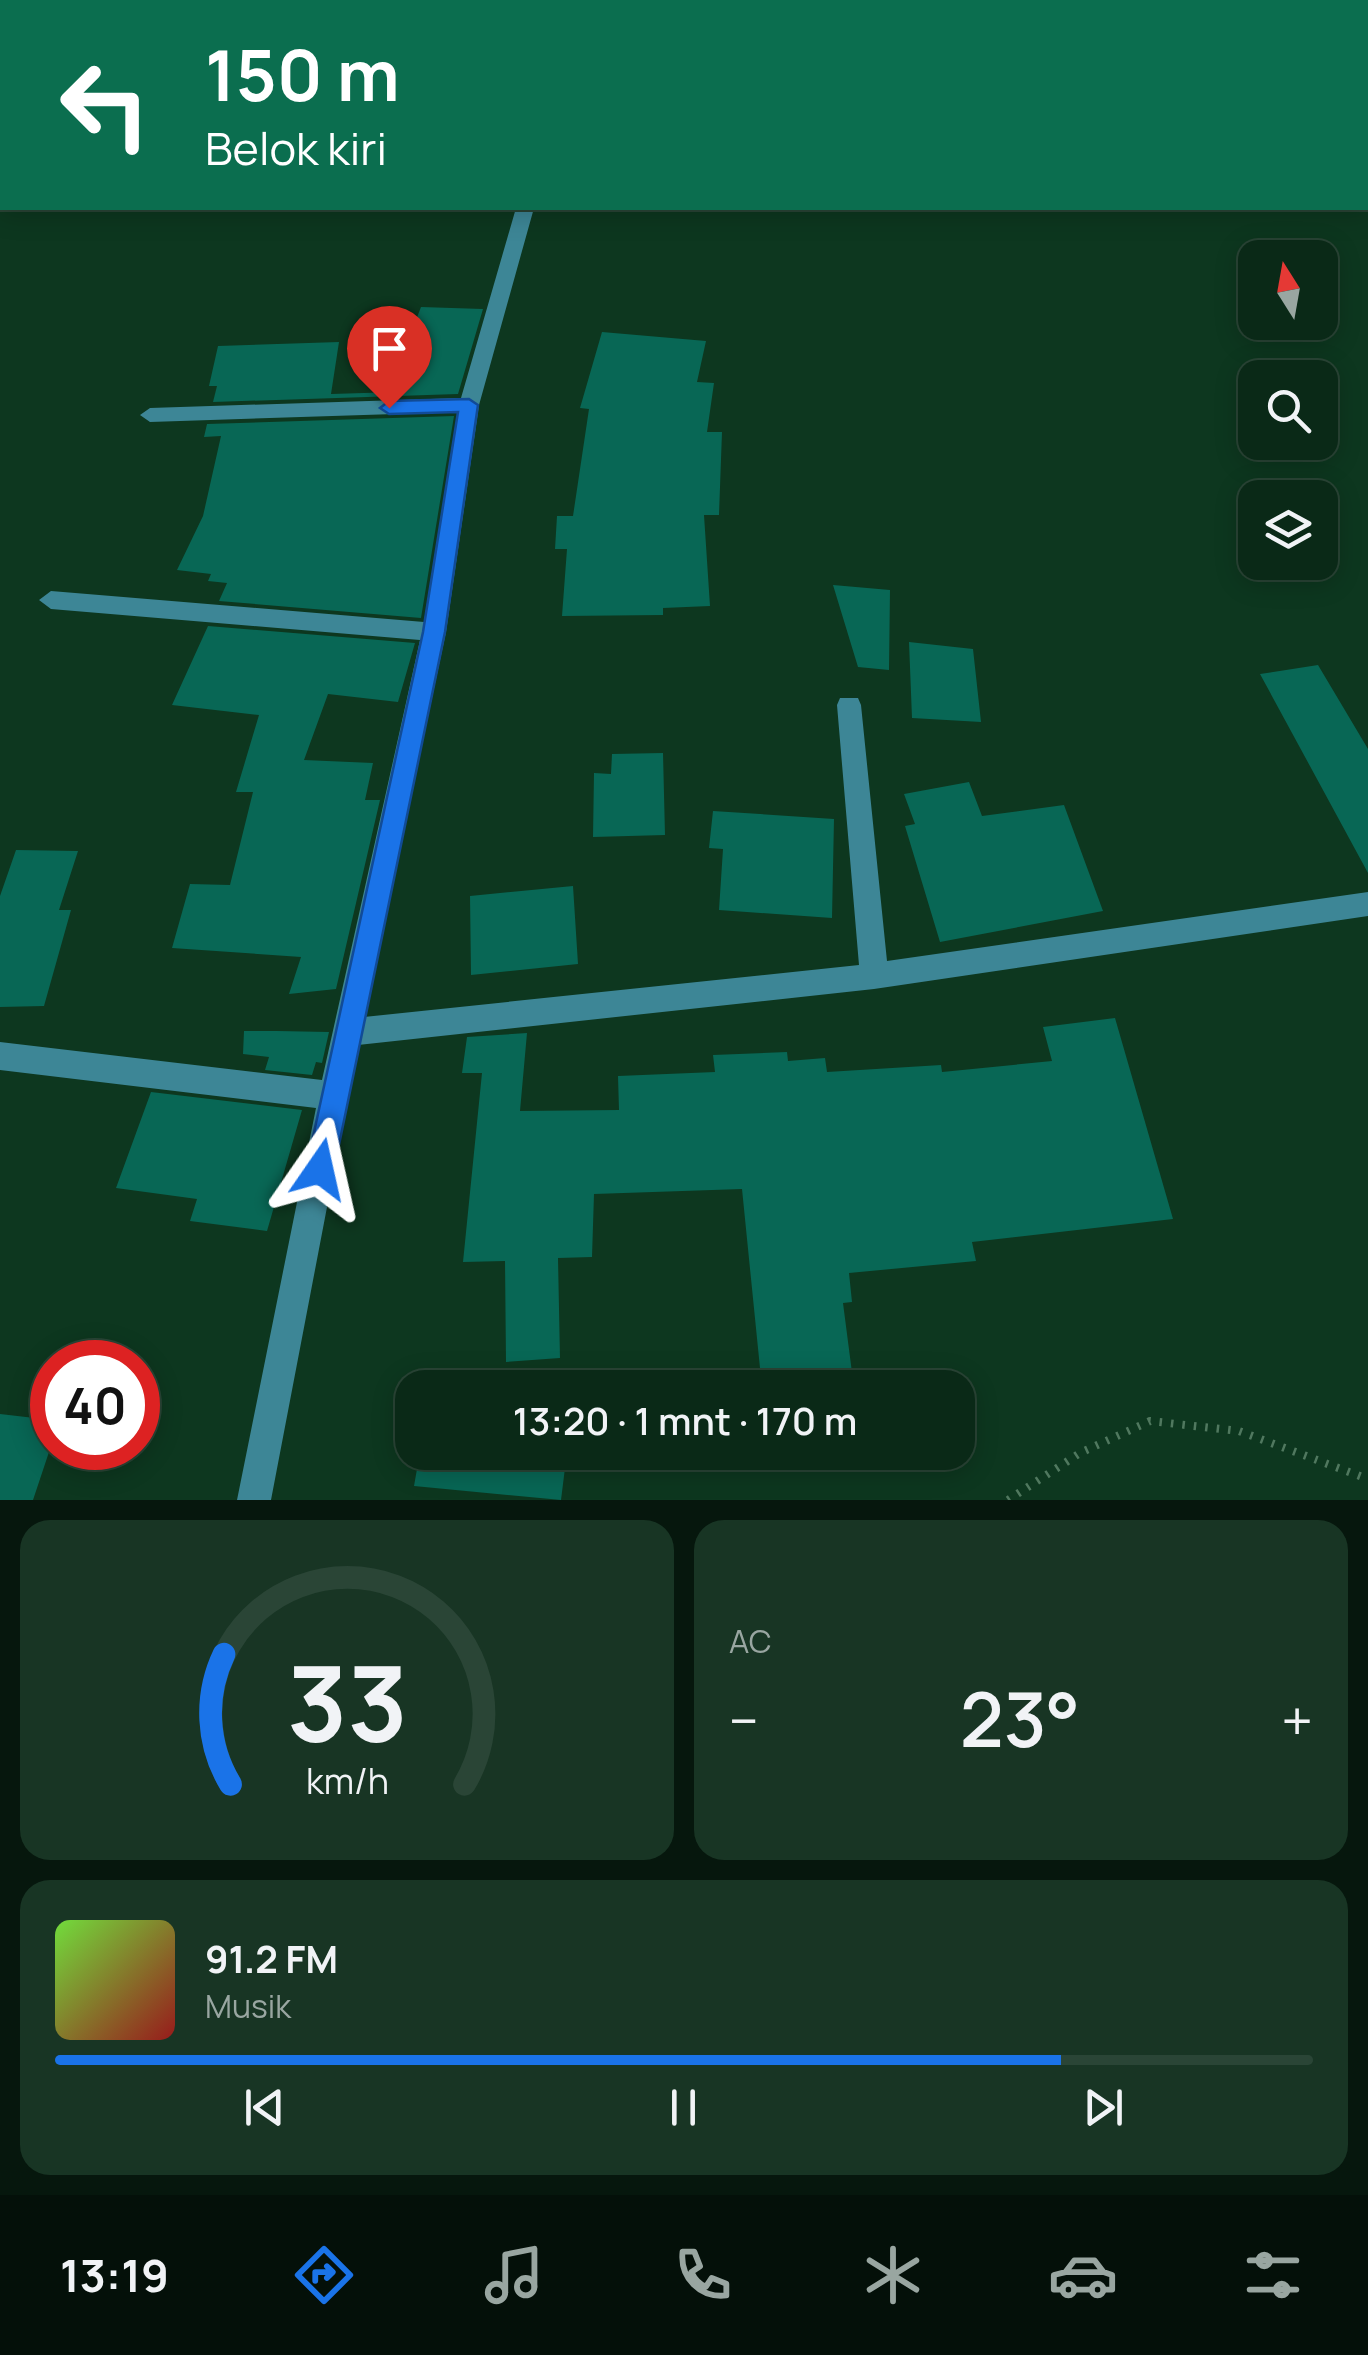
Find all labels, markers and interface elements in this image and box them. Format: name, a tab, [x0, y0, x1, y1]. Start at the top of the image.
text: 150 m	[205, 26, 400, 122]
icon: left	[40, 40, 170, 170]
text: Belok kiri	[205, 117, 387, 179]
north arrow	[1238, 240, 1338, 340]
map controls	[1238, 240, 1338, 580]
pin	[347, 306, 432, 409]
icon: arrive	[362, 321, 417, 376]
button: search	[1238, 360, 1338, 460]
button: layers	[1238, 480, 1338, 580]
position arrow	[268, 1117, 372, 1221]
speed limit sign: 40	[30, 1340, 160, 1470]
text: 13:20 · 1 mnt · 170 m	[513, 1394, 857, 1446]
text: AC	[729, 1619, 772, 1663]
text: 33	[287, 1631, 407, 1773]
text: 23°	[960, 1667, 1080, 1770]
text: −	[729, 1682, 759, 1758]
text: +	[1281, 1682, 1313, 1758]
text: km/h	[305, 1756, 389, 1805]
text: 91.2 FM	[205, 1932, 338, 1984]
text: Musik	[205, 1984, 291, 2028]
icon: previous	[237, 2080, 292, 2135]
icon: pause	[656, 2080, 711, 2135]
icon: next	[1076, 2080, 1131, 2135]
icon: directions	[289, 2240, 359, 2310]
icon: music	[479, 2240, 549, 2310]
icon: phone	[668, 2240, 738, 2310]
icon: climate	[858, 2240, 928, 2310]
icon: car	[1048, 2240, 1118, 2310]
icon: filters	[1238, 2240, 1308, 2310]
text: 13:19	[60, 2244, 169, 2306]

